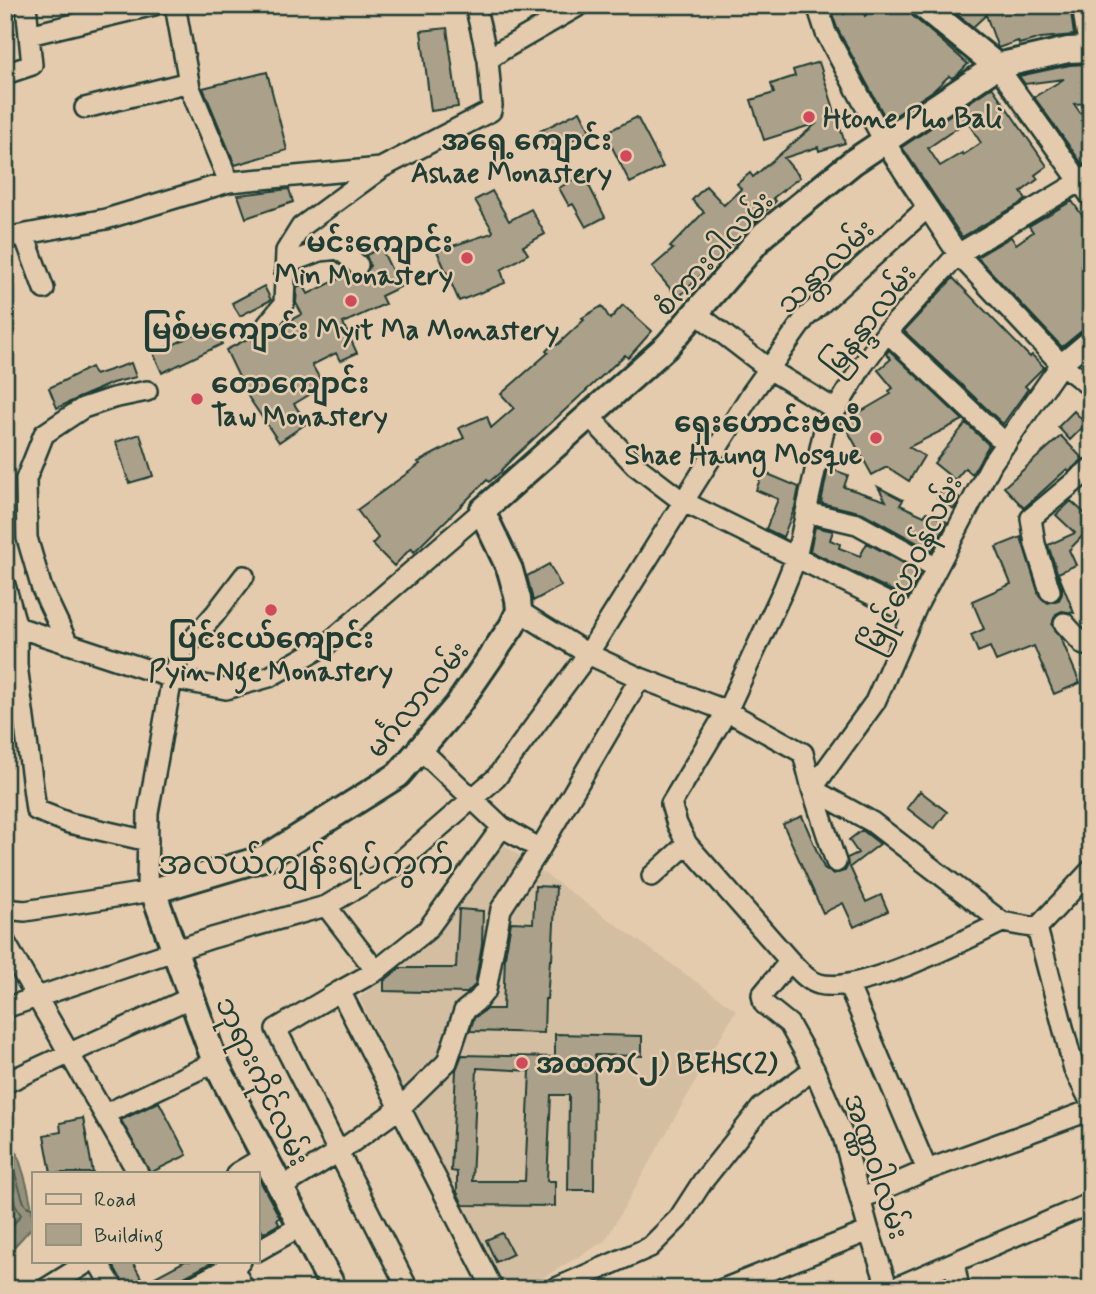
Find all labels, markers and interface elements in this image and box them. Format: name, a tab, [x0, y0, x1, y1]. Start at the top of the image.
place label: Htone Pho Bali	[823, 101, 1002, 138]
marker: Htone Pho Bali	[801, 109, 817, 125]
place label: အရှေ့ကျောင်း Ashae Monastery	[411, 121, 612, 193]
marker: အရှေ့ကျောင်း Ashae Monastery	[618, 148, 634, 164]
street label: စံကားဝါလမ်း	[646, 182, 783, 326]
street label: သန္တာလမ်း	[769, 211, 885, 325]
place label: မင်းကျောင်း Min Monastery	[274, 223, 453, 295]
marker: မင်းကျောင်း Min Monastery	[459, 250, 475, 266]
street label: မြနန္ဒာလမ်း	[814, 256, 928, 386]
marker: မြစ်မကျောင်း Myit Ma Monastery	[343, 293, 359, 309]
place label: မြစ်မကျောင်း Myit Ma Monastery	[143, 310, 559, 353]
place label: တောကျောင်း Taw Monastery	[211, 364, 388, 436]
marker: တောကျောင်း Taw Monastery	[189, 391, 205, 407]
place label: ရှေးဟောင်းဗလီ Shae Haung Mosque	[625, 403, 862, 478]
marker: ရှေးဟောင်းဗလီ Shae Haung Mosque	[868, 430, 884, 446]
street label: မြိုင်ဟေဝန်လမ်း	[852, 469, 974, 662]
marker: ပြင်းငယ်ကျောင်း Pyin Nge Monastery	[263, 602, 279, 618]
place label: ပြင်းငယ်ကျောင်း Pyin Nge Monastery	[149, 619, 393, 694]
street label: မင်္ဂလာလမ်း	[358, 633, 479, 767]
district label: အလယ်ကျွန်းရပ်ကွက်	[158, 840, 454, 892]
street label: ဘုရားကိုင်လမ်း	[203, 990, 318, 1174]
place label: အထက(၂) BEHS(2)	[536, 1047, 777, 1086]
marker: အထက(၂) BEHS(2)	[514, 1055, 530, 1071]
street label: အဏ္ဏဝါလမ်း	[832, 1088, 918, 1245]
legend	[32, 1172, 259, 1262]
text: Road	[94, 1186, 136, 1214]
text: Building	[94, 1222, 164, 1252]

